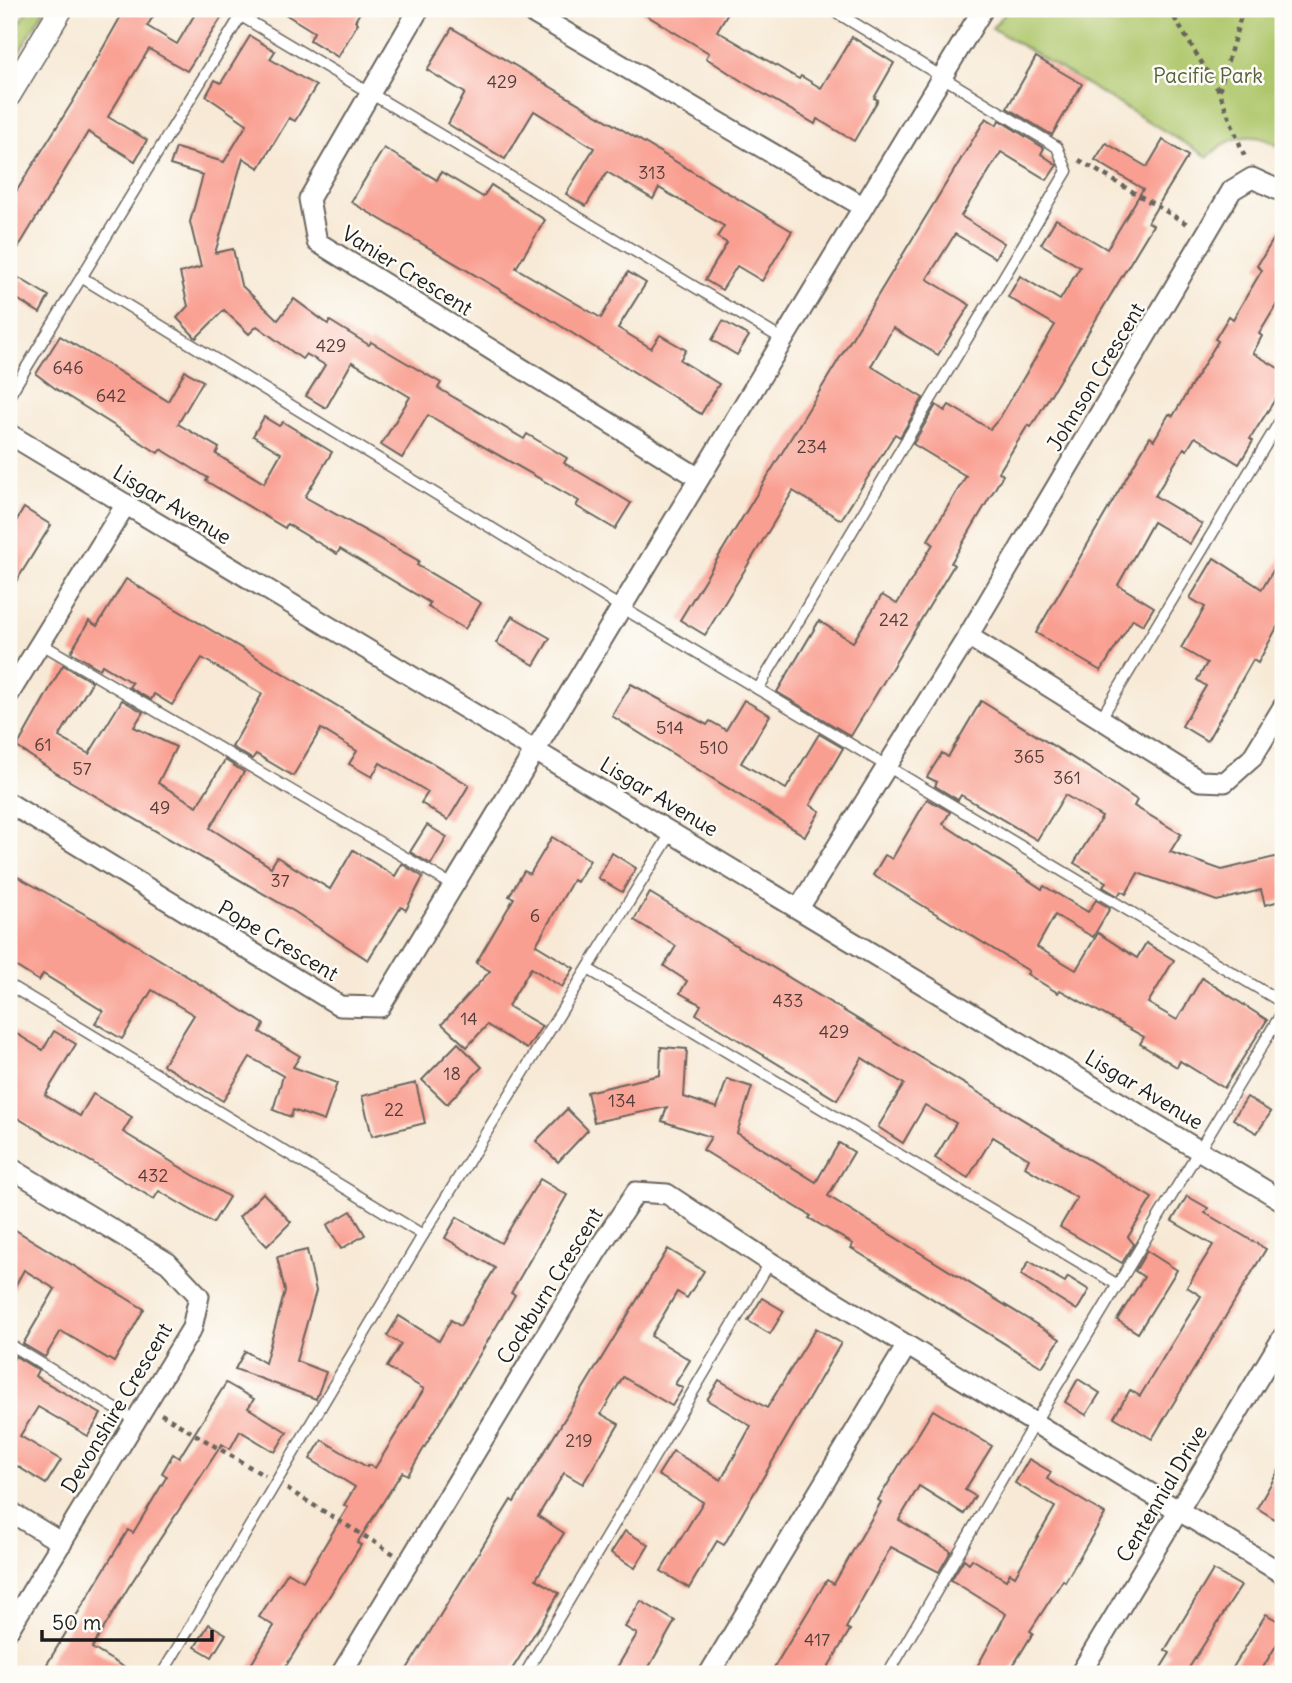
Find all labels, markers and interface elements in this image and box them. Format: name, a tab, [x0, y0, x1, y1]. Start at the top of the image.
park label: Pacific Park	[1153, 62, 1263, 89]
house number: 429	[487, 70, 517, 93]
house number: 313	[638, 161, 666, 184]
street label: Vanier Crescent	[337, 220, 478, 322]
street label: Johnson Crescent	[1041, 298, 1151, 456]
house number: 429	[316, 334, 346, 357]
house number: 646	[52, 356, 84, 379]
house number: 642	[96, 384, 126, 407]
house number: 234	[797, 435, 827, 458]
street label: Lisgar Avenue	[108, 459, 236, 550]
house number: 242	[879, 608, 909, 631]
house number: 514	[656, 716, 684, 739]
house number: 61	[34, 733, 52, 756]
house number: 510	[699, 736, 729, 759]
house number: 365	[1014, 745, 1044, 768]
street label: Lisgar Avenue	[595, 751, 723, 842]
house number: 57	[72, 757, 92, 780]
house number: 361	[1053, 766, 1081, 789]
house number: 49	[150, 796, 170, 819]
house number: 37	[270, 869, 290, 892]
street label: Pope Crescent	[213, 894, 343, 987]
house number: 6	[530, 904, 540, 927]
house number: 433	[773, 989, 803, 1012]
house number: 14	[460, 1007, 478, 1030]
house number: 429	[819, 1020, 849, 1043]
street label: Lisgar Avenue	[1080, 1044, 1208, 1135]
house number: 18	[443, 1062, 461, 1085]
house number: 134	[608, 1089, 636, 1112]
house number: 22	[384, 1098, 404, 1121]
house number: 432	[138, 1164, 168, 1187]
street label: Cockburn Crescent	[491, 1202, 609, 1369]
street label: Devonshire Crescent	[55, 1318, 178, 1498]
street label: Centennial Drive	[1110, 1420, 1213, 1567]
house number: 219	[565, 1429, 593, 1452]
scale bar	[42, 1599, 212, 1643]
text: 50 m	[52, 1609, 101, 1636]
house number: 417	[804, 1628, 830, 1651]

